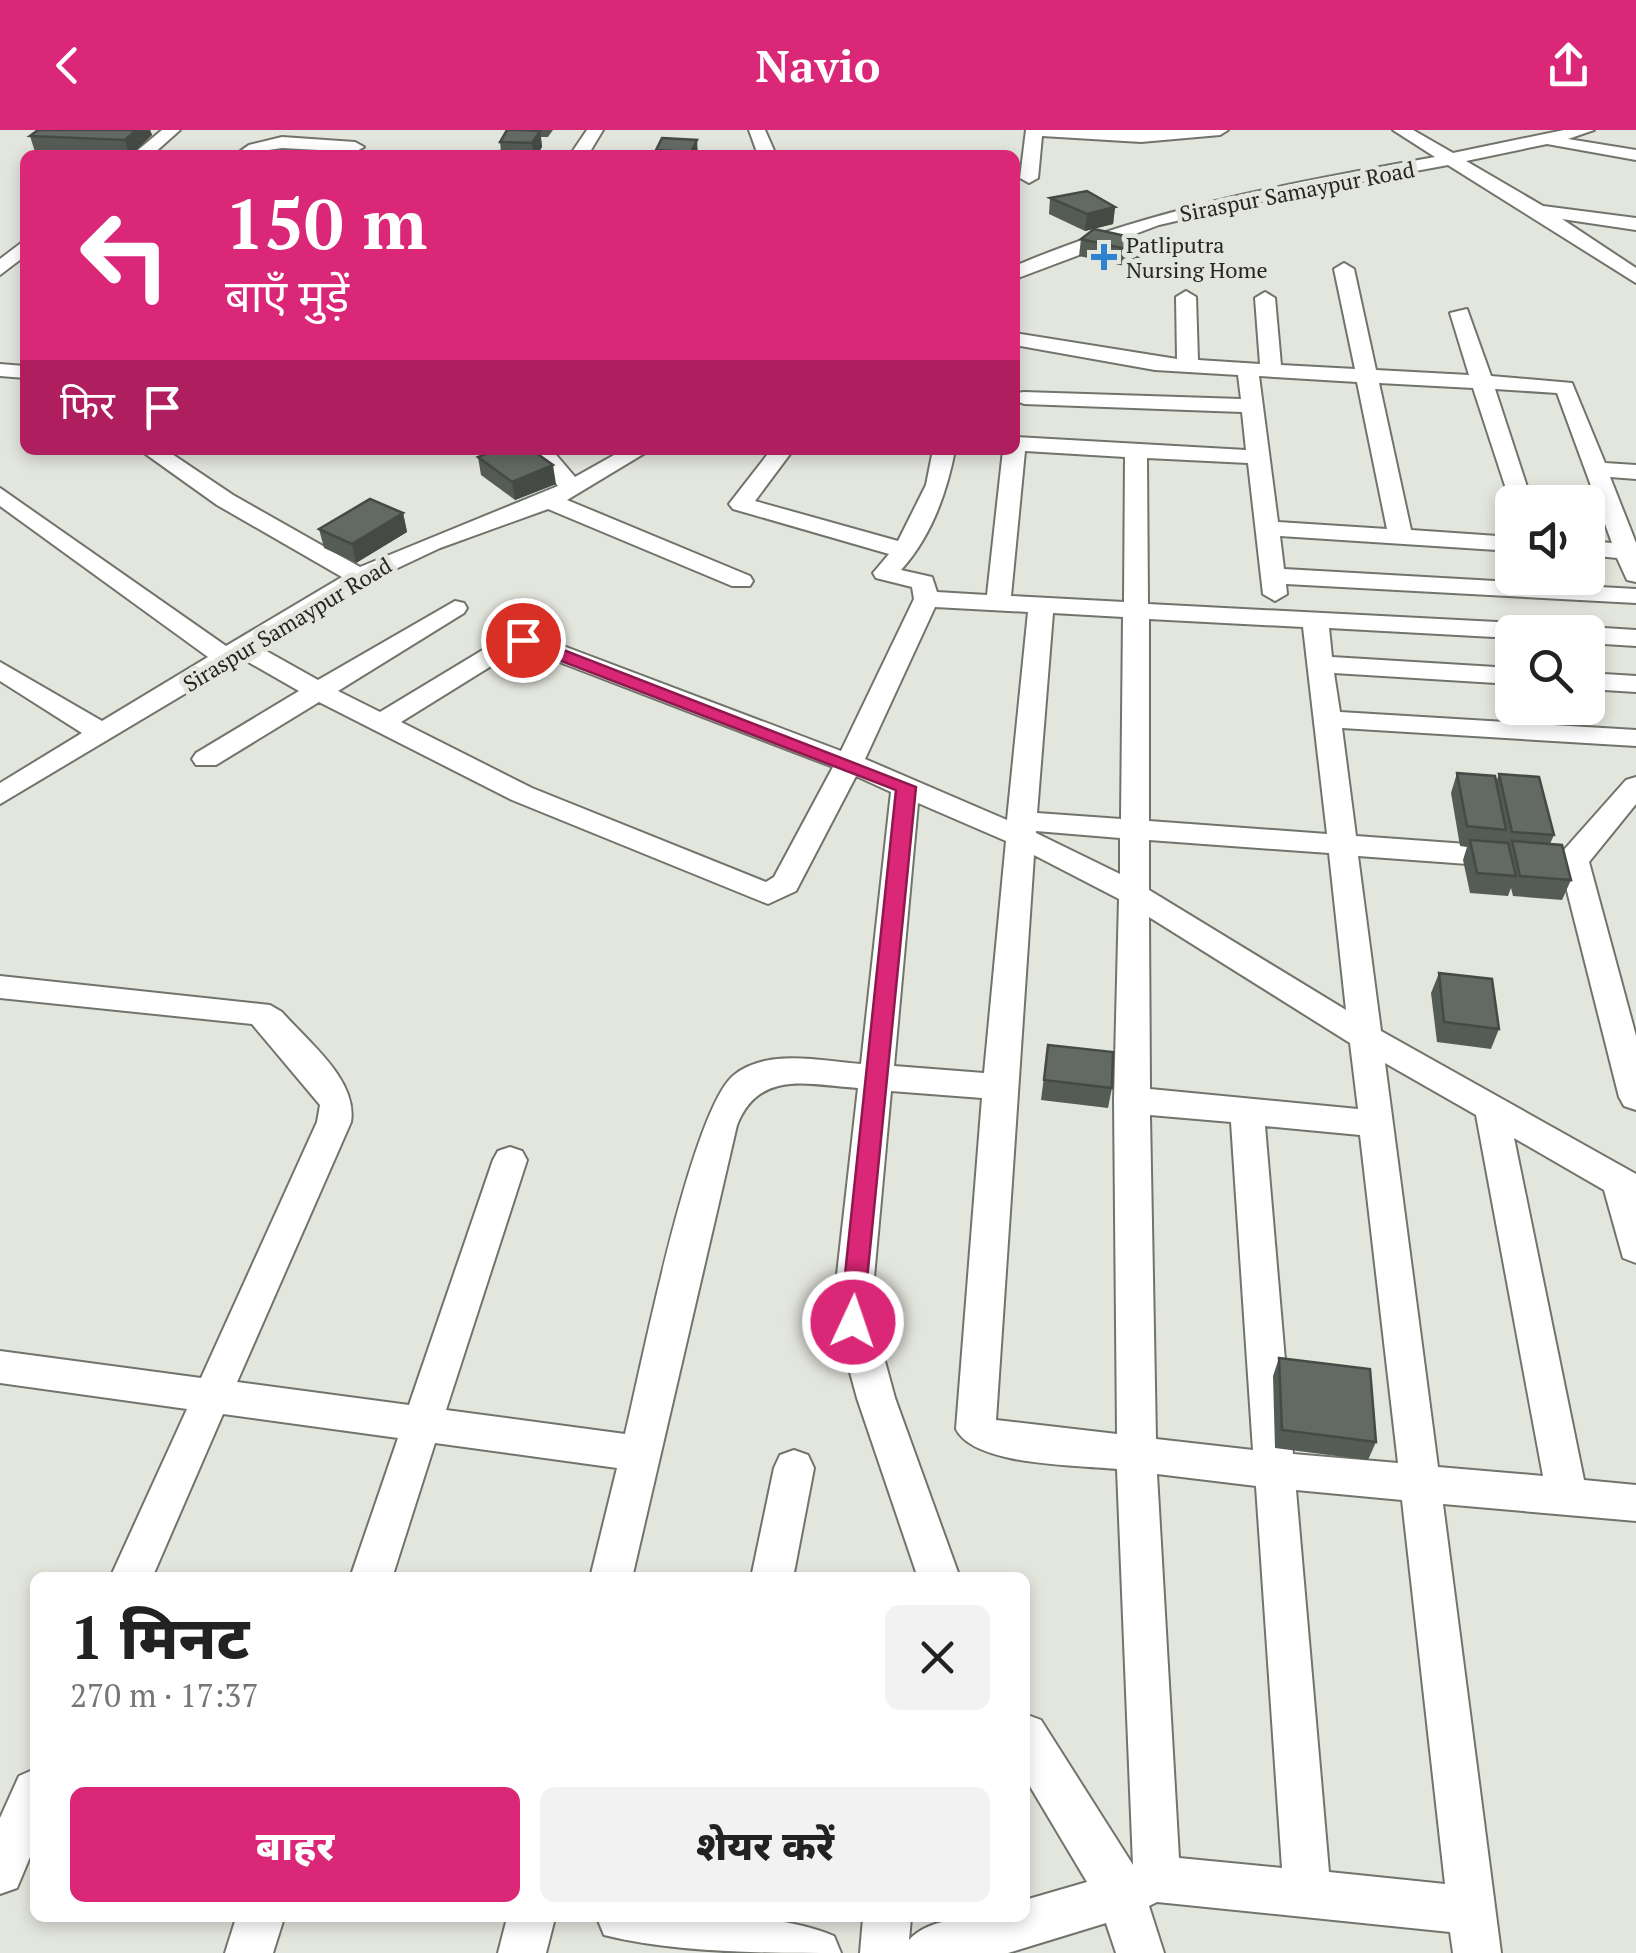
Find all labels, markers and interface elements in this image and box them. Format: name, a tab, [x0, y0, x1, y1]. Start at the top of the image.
text: Navio	[755, 35, 881, 95]
icon: back	[40, 38, 95, 93]
icon: share	[1541, 38, 1596, 93]
street label: Siraspur Samaypur Road	[1177, 154, 1417, 228]
text: 150 m	[225, 176, 427, 269]
icon: left	[60, 190, 190, 320]
place label: Patliputra Nursing Home	[1126, 230, 1268, 284]
marker: Patliputra Nursing Home	[1091, 244, 1117, 270]
text: बाएँ मुड़ें	[225, 265, 349, 325]
text: फिर	[60, 380, 115, 430]
icon: arrive	[135, 380, 190, 435]
map controls	[1495, 485, 1605, 725]
button: sound	[1495, 485, 1605, 595]
street label: Siraspur Samaypur Road	[177, 550, 397, 698]
pin	[481, 598, 566, 683]
icon: arrive	[496, 613, 551, 668]
button: search	[1495, 615, 1605, 725]
position arrow	[801, 1270, 905, 1374]
text: 1 मिनट	[70, 1597, 249, 1676]
button: close	[885, 1605, 990, 1710]
text: 270 m · 17:37	[70, 1674, 258, 1716]
button: बाहर	[70, 1787, 520, 1902]
button: शेयर करें	[540, 1787, 990, 1902]

